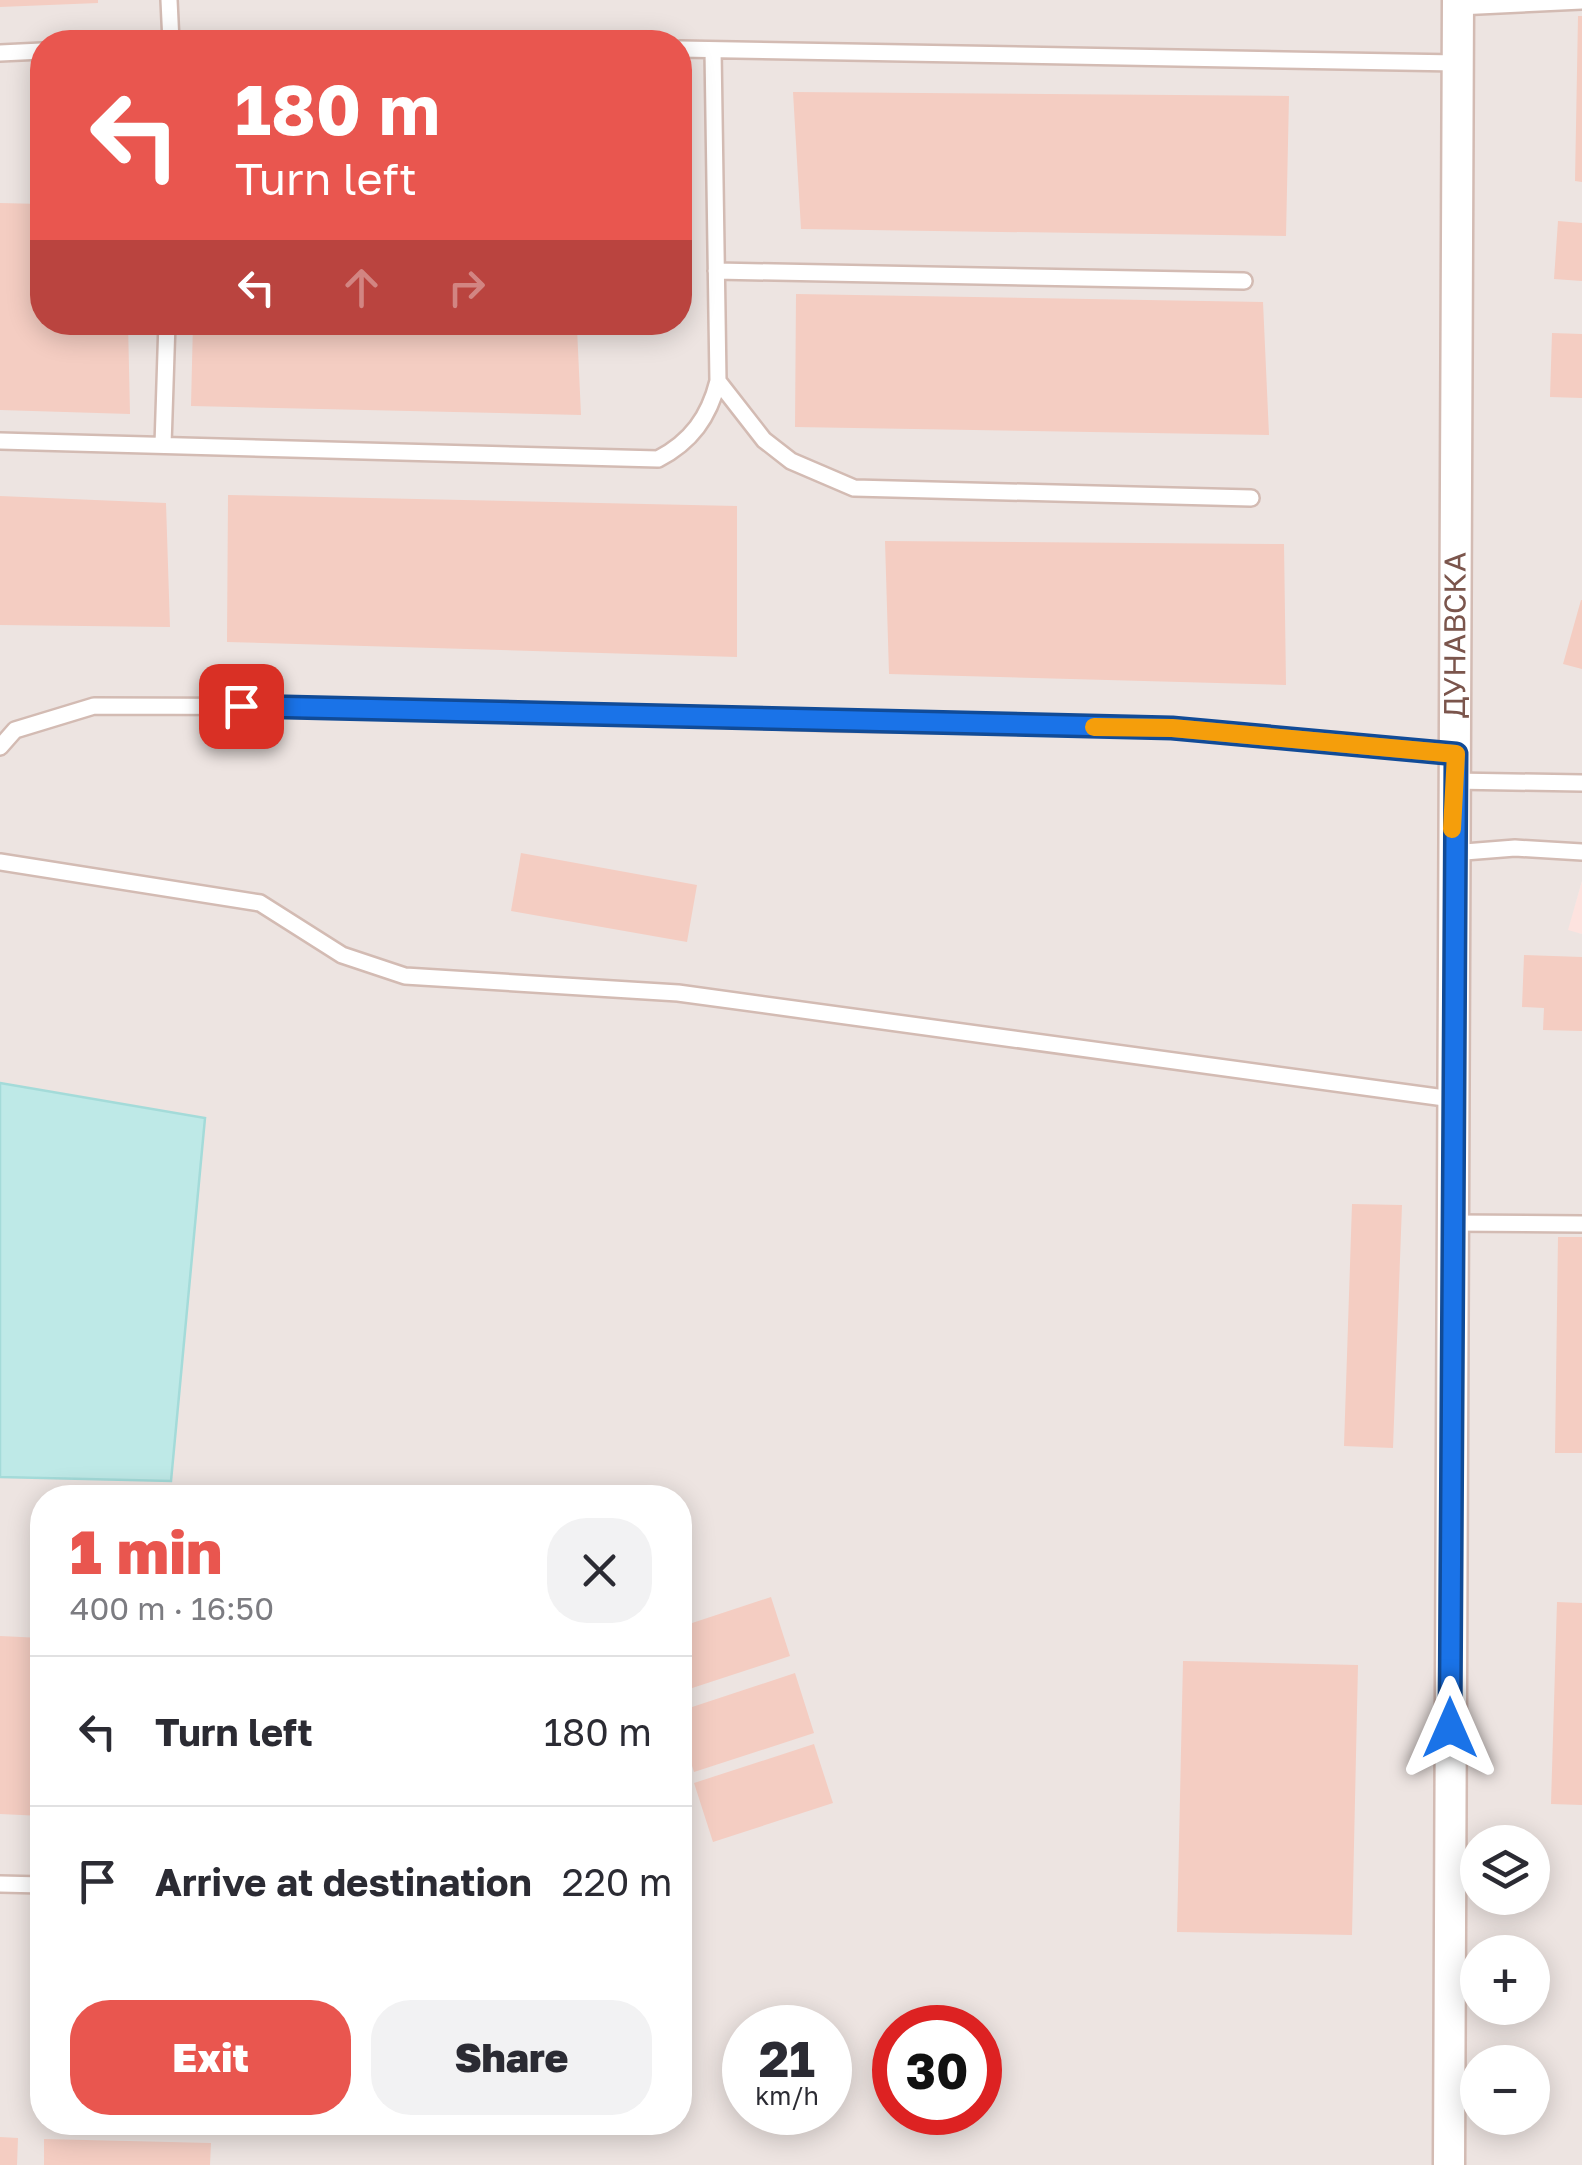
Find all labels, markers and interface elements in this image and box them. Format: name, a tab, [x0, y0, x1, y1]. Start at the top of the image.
text: 180 m	[235, 66, 440, 150]
icon: left	[70, 70, 200, 200]
text: Turn left	[235, 151, 417, 205]
icon: left	[229, 260, 284, 315]
icon: ahead	[334, 260, 389, 315]
icon: right	[439, 260, 494, 315]
street label: ДУНАВСКА	[1436, 552, 1473, 718]
pin	[199, 664, 284, 749]
icon: arrive	[214, 679, 269, 734]
text: 1 min	[70, 1515, 222, 1587]
button: close	[547, 1518, 652, 1623]
text: 400 m · 16:50	[70, 1589, 274, 1627]
position arrow	[1398, 1676, 1502, 1780]
icon: left	[70, 1704, 125, 1759]
text: Turn left	[155, 1709, 313, 1754]
text: 180 m	[544, 1709, 652, 1754]
map controls	[1460, 1825, 1550, 2135]
button: layers	[1460, 1825, 1550, 1915]
icon: arrive	[70, 1854, 125, 1909]
text: Arrive at destination	[155, 1859, 532, 1904]
text: 220 m	[562, 1859, 672, 1904]
button: +	[1460, 1935, 1550, 2025]
button: Exit	[70, 2000, 351, 2115]
button: Share	[371, 2000, 652, 2115]
speed limit sign: 30	[872, 2005, 1002, 2135]
text: 21	[759, 2028, 815, 2088]
button: −	[1460, 2045, 1550, 2135]
text: km/h	[755, 2080, 819, 2111]

